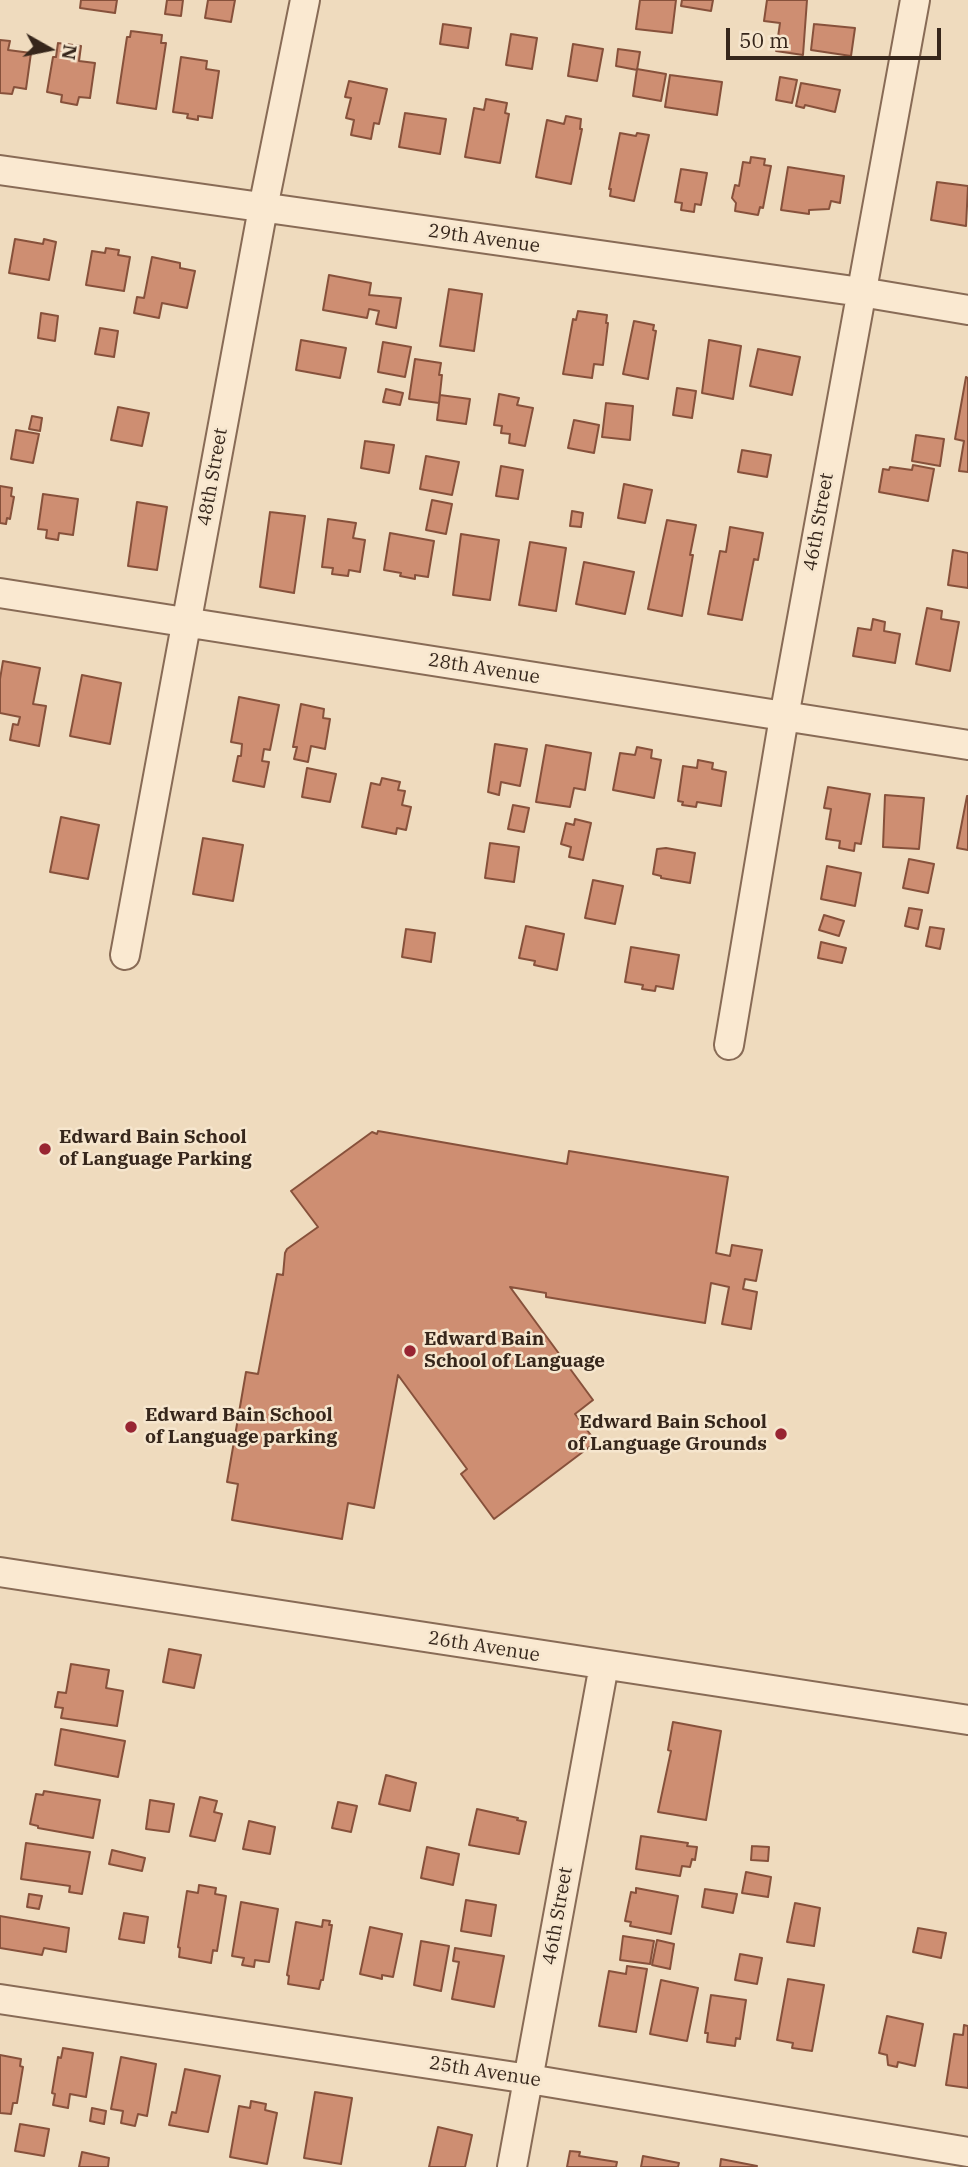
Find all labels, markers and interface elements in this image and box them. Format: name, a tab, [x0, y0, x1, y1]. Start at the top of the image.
north arrow	[14, 14, 84, 84]
scale bar	[730, 14, 945, 58]
text: 50 m	[739, 26, 789, 54]
text: N	[57, 43, 83, 62]
street label: 29th Avenue	[427, 220, 541, 258]
street label: 48th Street	[193, 426, 233, 528]
street label: 46th Street	[799, 471, 839, 573]
street label: 28th Avenue	[427, 649, 541, 689]
place label: Edward Bain School of Language Parking	[59, 1127, 252, 1171]
marker: Edward Bain School of Language Parking	[37, 1141, 53, 1157]
place label: Edward Bain School of Language	[424, 1329, 605, 1373]
marker: Edward Bain School of Language	[402, 1343, 418, 1359]
place label: Edward Bain School of Language parking	[145, 1405, 337, 1449]
place label: Edward Bain School of Language Grounds	[567, 1412, 767, 1456]
marker: Edward Bain School of Language parking	[123, 1419, 139, 1435]
marker: Edward Bain School of Language Grounds	[773, 1426, 789, 1442]
street label: 26th Avenue	[427, 1627, 541, 1667]
street label: 46th Street	[538, 1865, 578, 1967]
street label: 25th Avenue	[428, 2052, 542, 2092]

